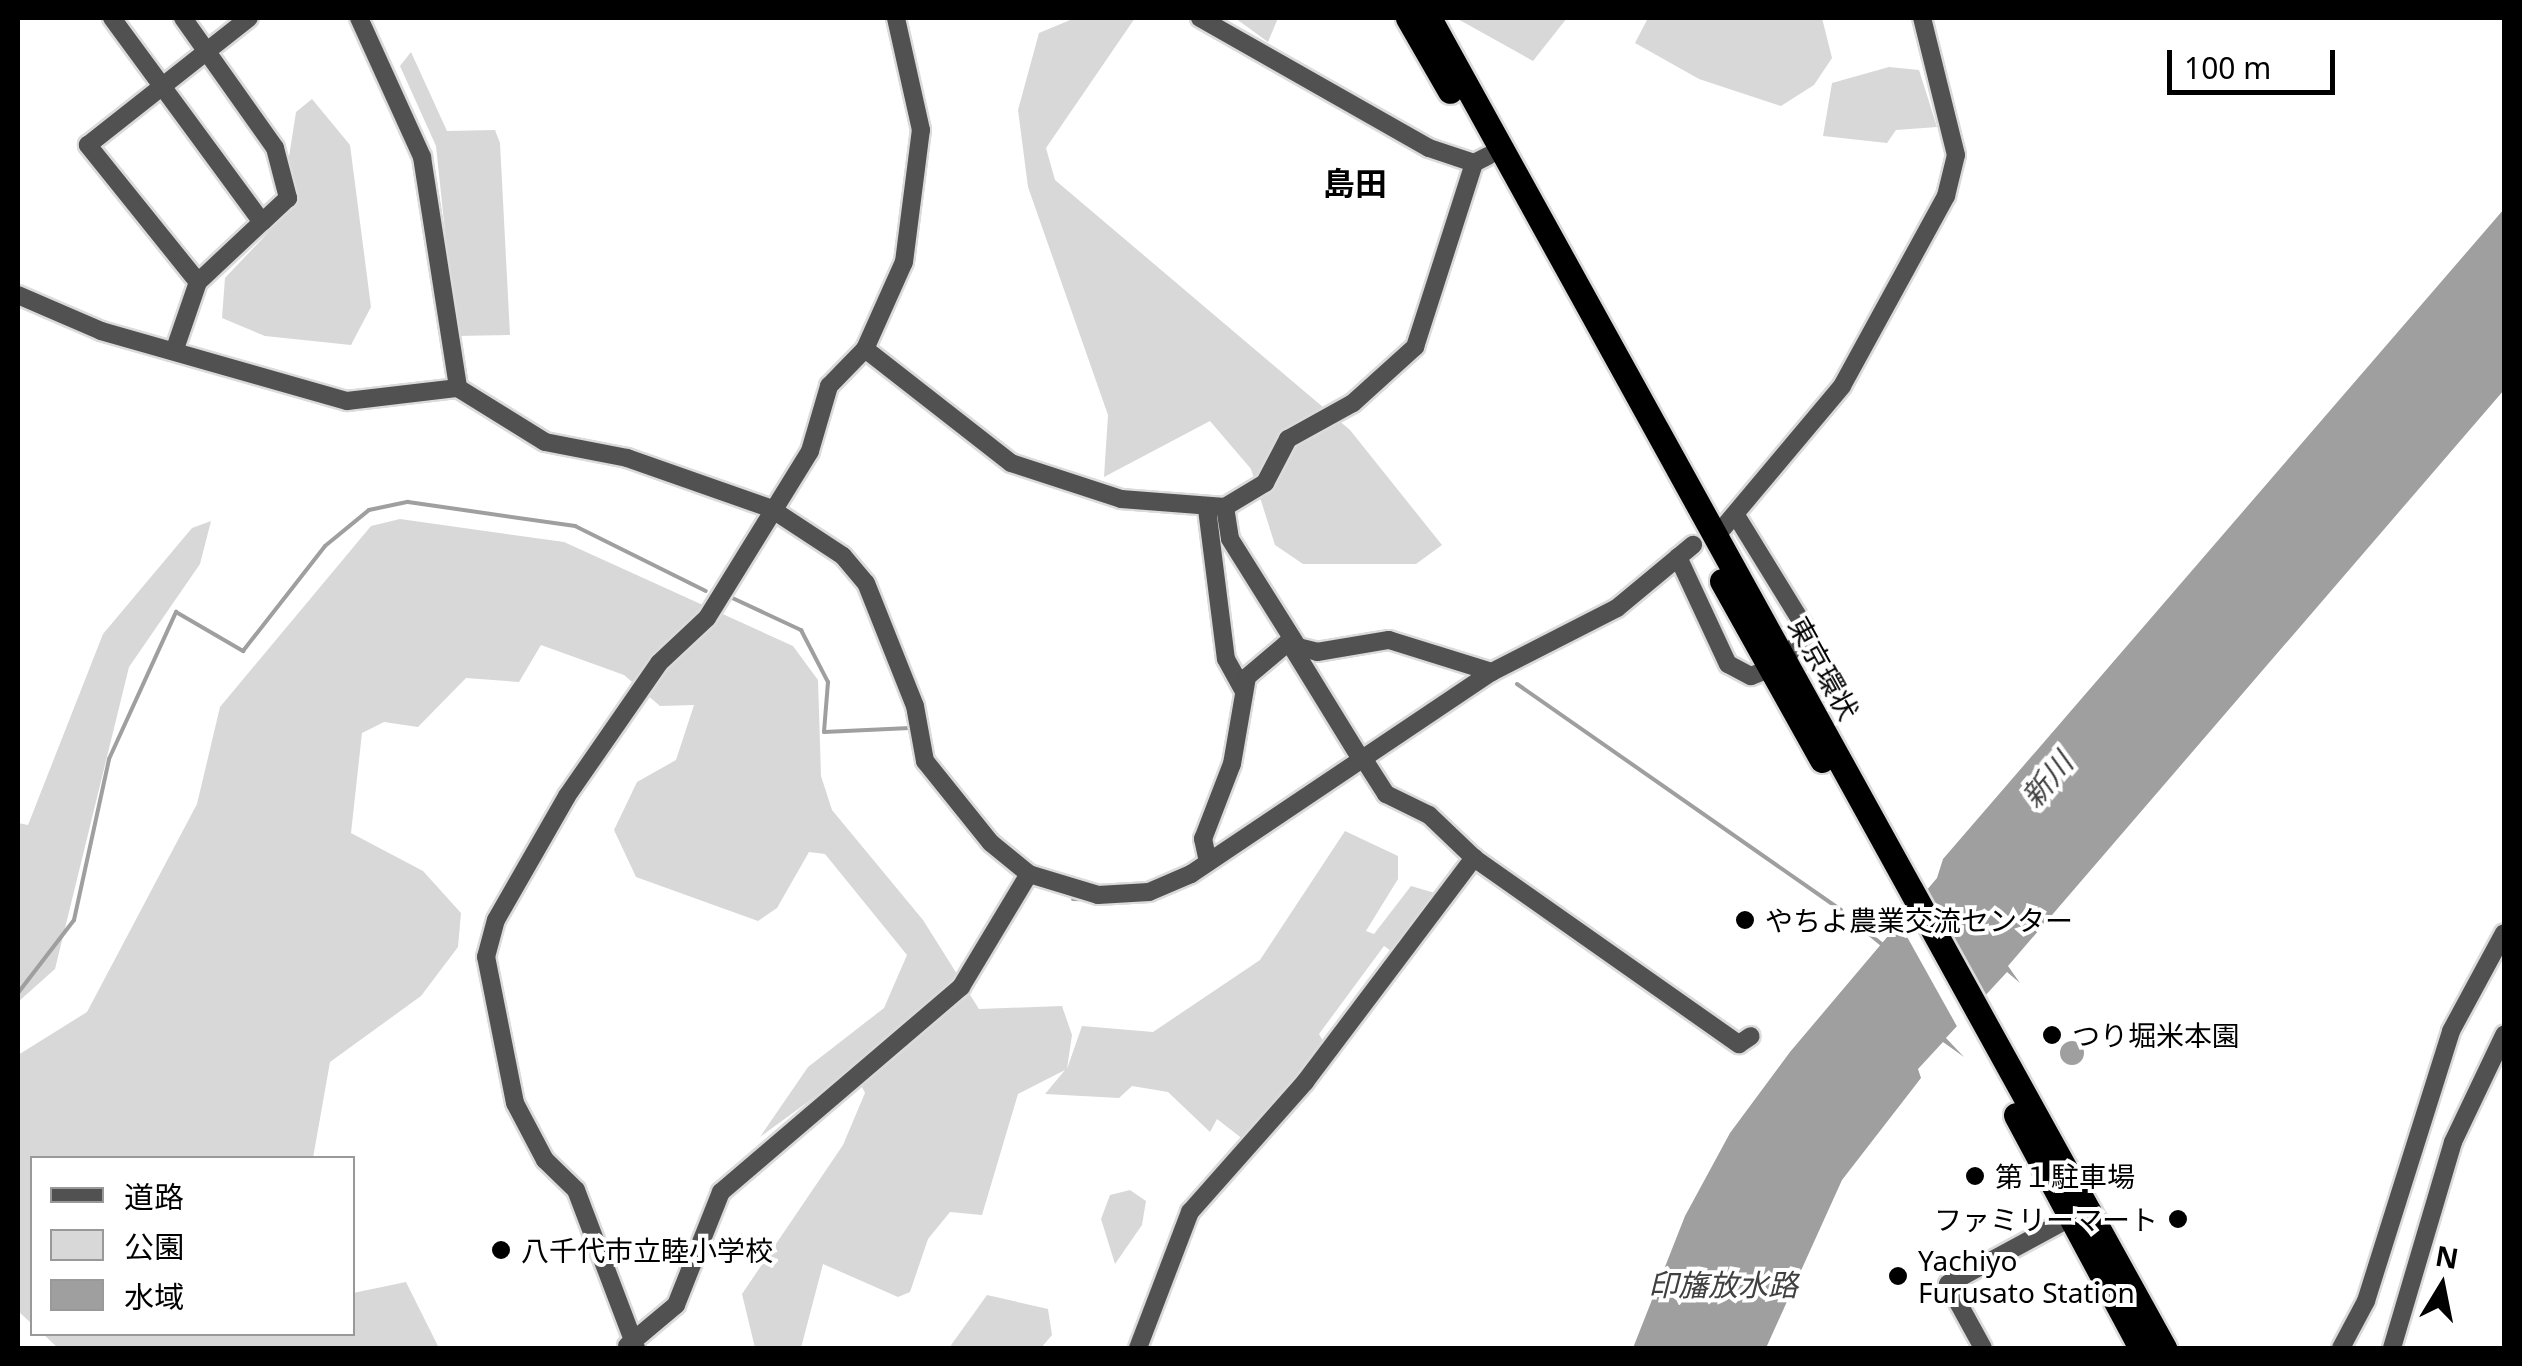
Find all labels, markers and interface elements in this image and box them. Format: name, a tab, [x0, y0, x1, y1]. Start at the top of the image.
scale bar	[2172, 30, 2340, 92]
text: 100 m	[2184, 47, 2271, 88]
district label: 島田	[1323, 164, 1387, 202]
street label: 東京環状	[1782, 611, 1866, 725]
water label: 新川	[2014, 745, 2080, 815]
place label: やちよ農業交流センター	[1765, 903, 2073, 937]
marker: やちよ農業交流センター	[1734, 909, 1756, 931]
place label: つり堀米本園	[2072, 1018, 2240, 1052]
marker: つり堀米本園	[2041, 1024, 2063, 1046]
legend	[30, 1156, 355, 1336]
place label: 第１駐車場	[1995, 1159, 2135, 1193]
marker: 第１駐車場	[1964, 1165, 1986, 1187]
text: 道路	[124, 1176, 184, 1217]
place label: ファミリーマート	[1934, 1202, 2158, 1236]
marker: ファミリーマート	[2167, 1208, 2189, 1230]
text: 公園	[124, 1226, 184, 1267]
place label: 八千代市立睦小学校	[521, 1233, 773, 1267]
north arrow	[2392, 1236, 2492, 1336]
text: N	[2433, 1236, 2462, 1277]
marker: 八千代市立睦小学校	[490, 1239, 512, 1261]
place label: Yachiyo Furusato Station	[1918, 1243, 2135, 1309]
marker: Yachiyo Furusato Station	[1887, 1265, 1909, 1287]
water label: 印旛放水路	[1648, 1267, 1798, 1303]
text: 水域	[124, 1276, 184, 1317]

